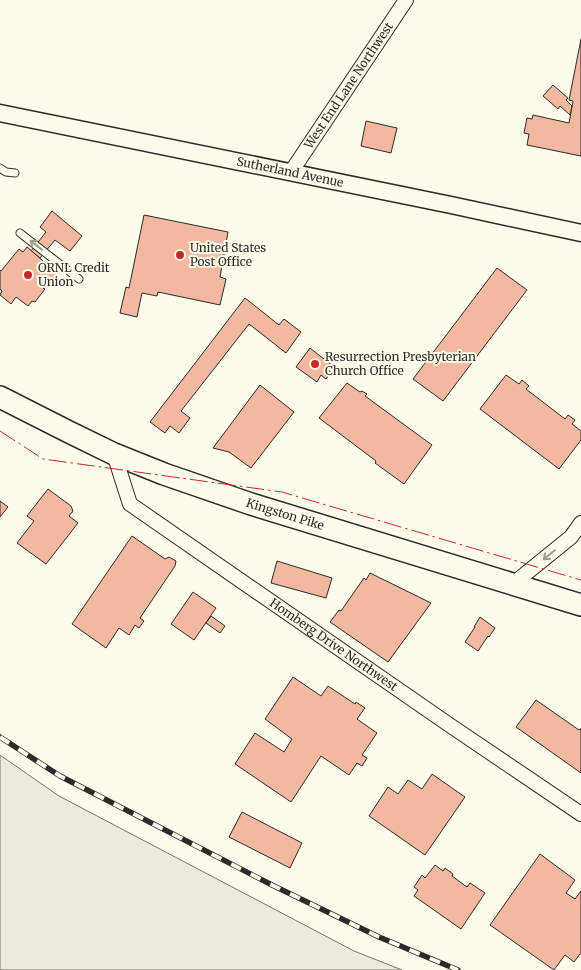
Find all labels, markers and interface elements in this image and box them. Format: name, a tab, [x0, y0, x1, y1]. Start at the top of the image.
street label: West End Lane Northwest	[300, 19, 396, 152]
street label: Sutherland Avenue	[235, 153, 345, 190]
one-way arrow	[29, 240, 42, 251]
place label: United States Post Office	[190, 240, 266, 269]
marker: United States Post Office	[174, 249, 186, 261]
place label: ORNL Credit Union	[38, 260, 110, 289]
marker: ORNL Credit Union	[22, 269, 34, 281]
place label: Resurrection Presbyterian Church Office	[325, 349, 476, 378]
marker: Resurrection Presbyterian Church Office	[309, 358, 321, 370]
street label: Kingston Pike	[244, 495, 326, 533]
one-way arrow	[542, 550, 555, 561]
street label: Homberg Drive Northwest	[267, 595, 401, 694]

